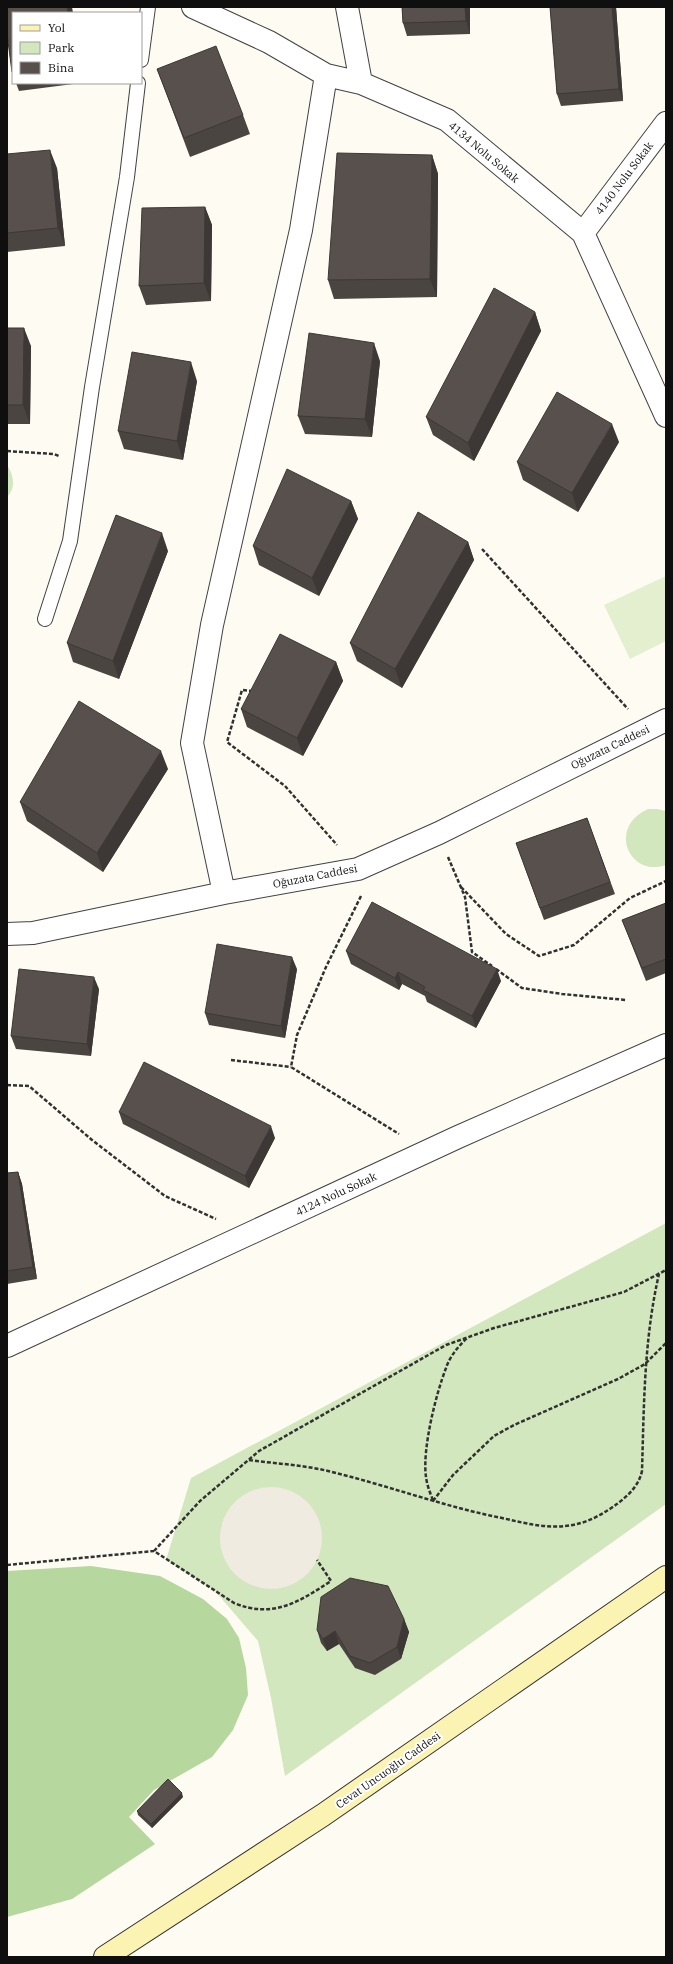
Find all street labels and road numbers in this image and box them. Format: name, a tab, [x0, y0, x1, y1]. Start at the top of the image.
street label: 4134 Nolu Sokak	[446, 118, 523, 186]
street label: 4140 Nolu Sokak	[592, 138, 656, 217]
street label: Oğuzata Caddesi	[568, 722, 652, 772]
street label: Oğuzata Caddesi	[272, 861, 359, 891]
street label: 4124 Nolu Sokak	[293, 1169, 379, 1219]
street label: Cevat Uncuoğlu Caddesi	[333, 1728, 443, 1811]

